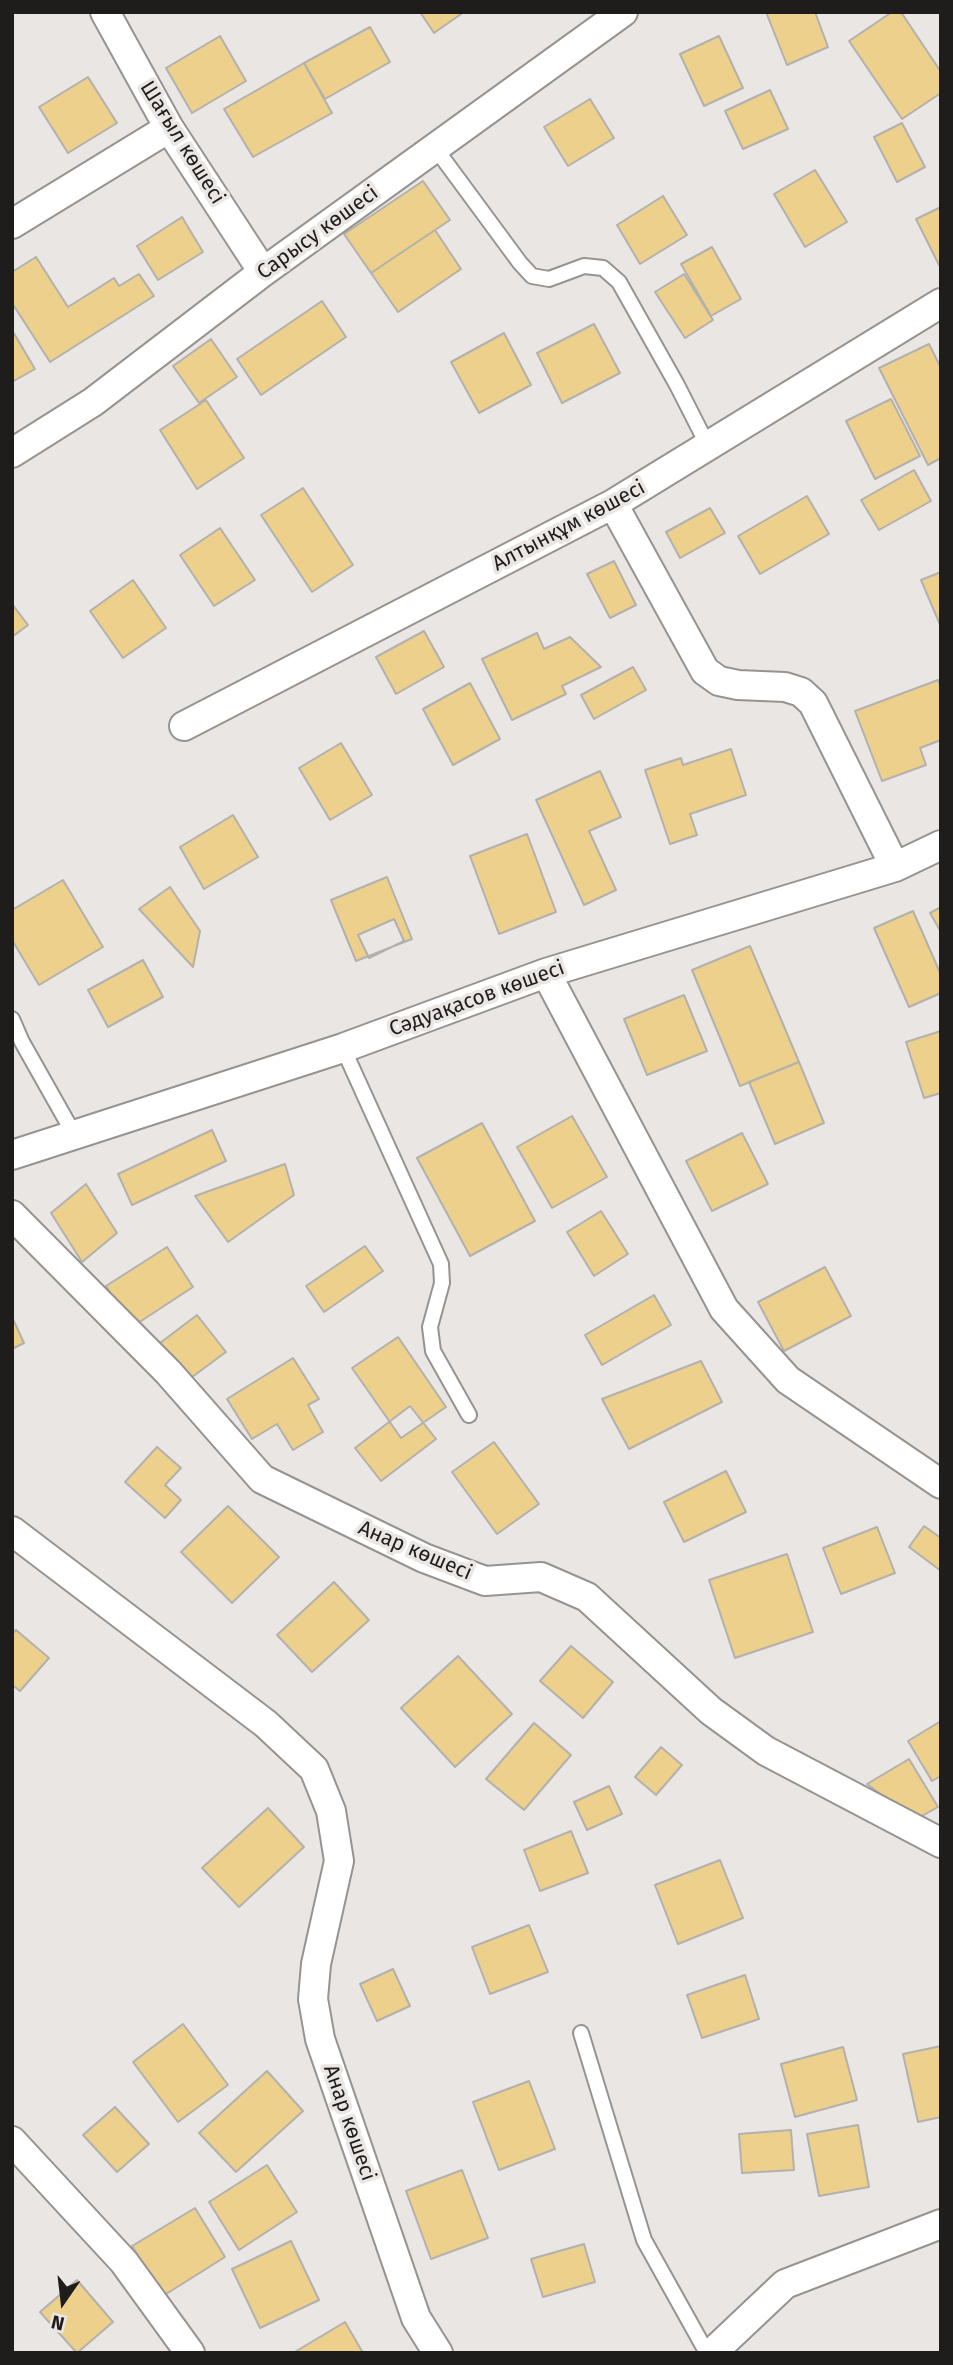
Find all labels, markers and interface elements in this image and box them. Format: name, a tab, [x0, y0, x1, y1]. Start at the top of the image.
street label: Шағыл көшесі	[134, 77, 230, 209]
street label: Сарысу көшесі	[252, 181, 384, 285]
street label: Алтынқұм көшесі	[488, 475, 650, 577]
street label: Сәдуақасов көшесі	[386, 956, 568, 1042]
street label: Анар көшесі	[354, 1516, 476, 1586]
street label: Анар көшесі	[317, 2062, 381, 2184]
north arrow	[28, 2267, 98, 2337]
text: N	[49, 2310, 67, 2336]

